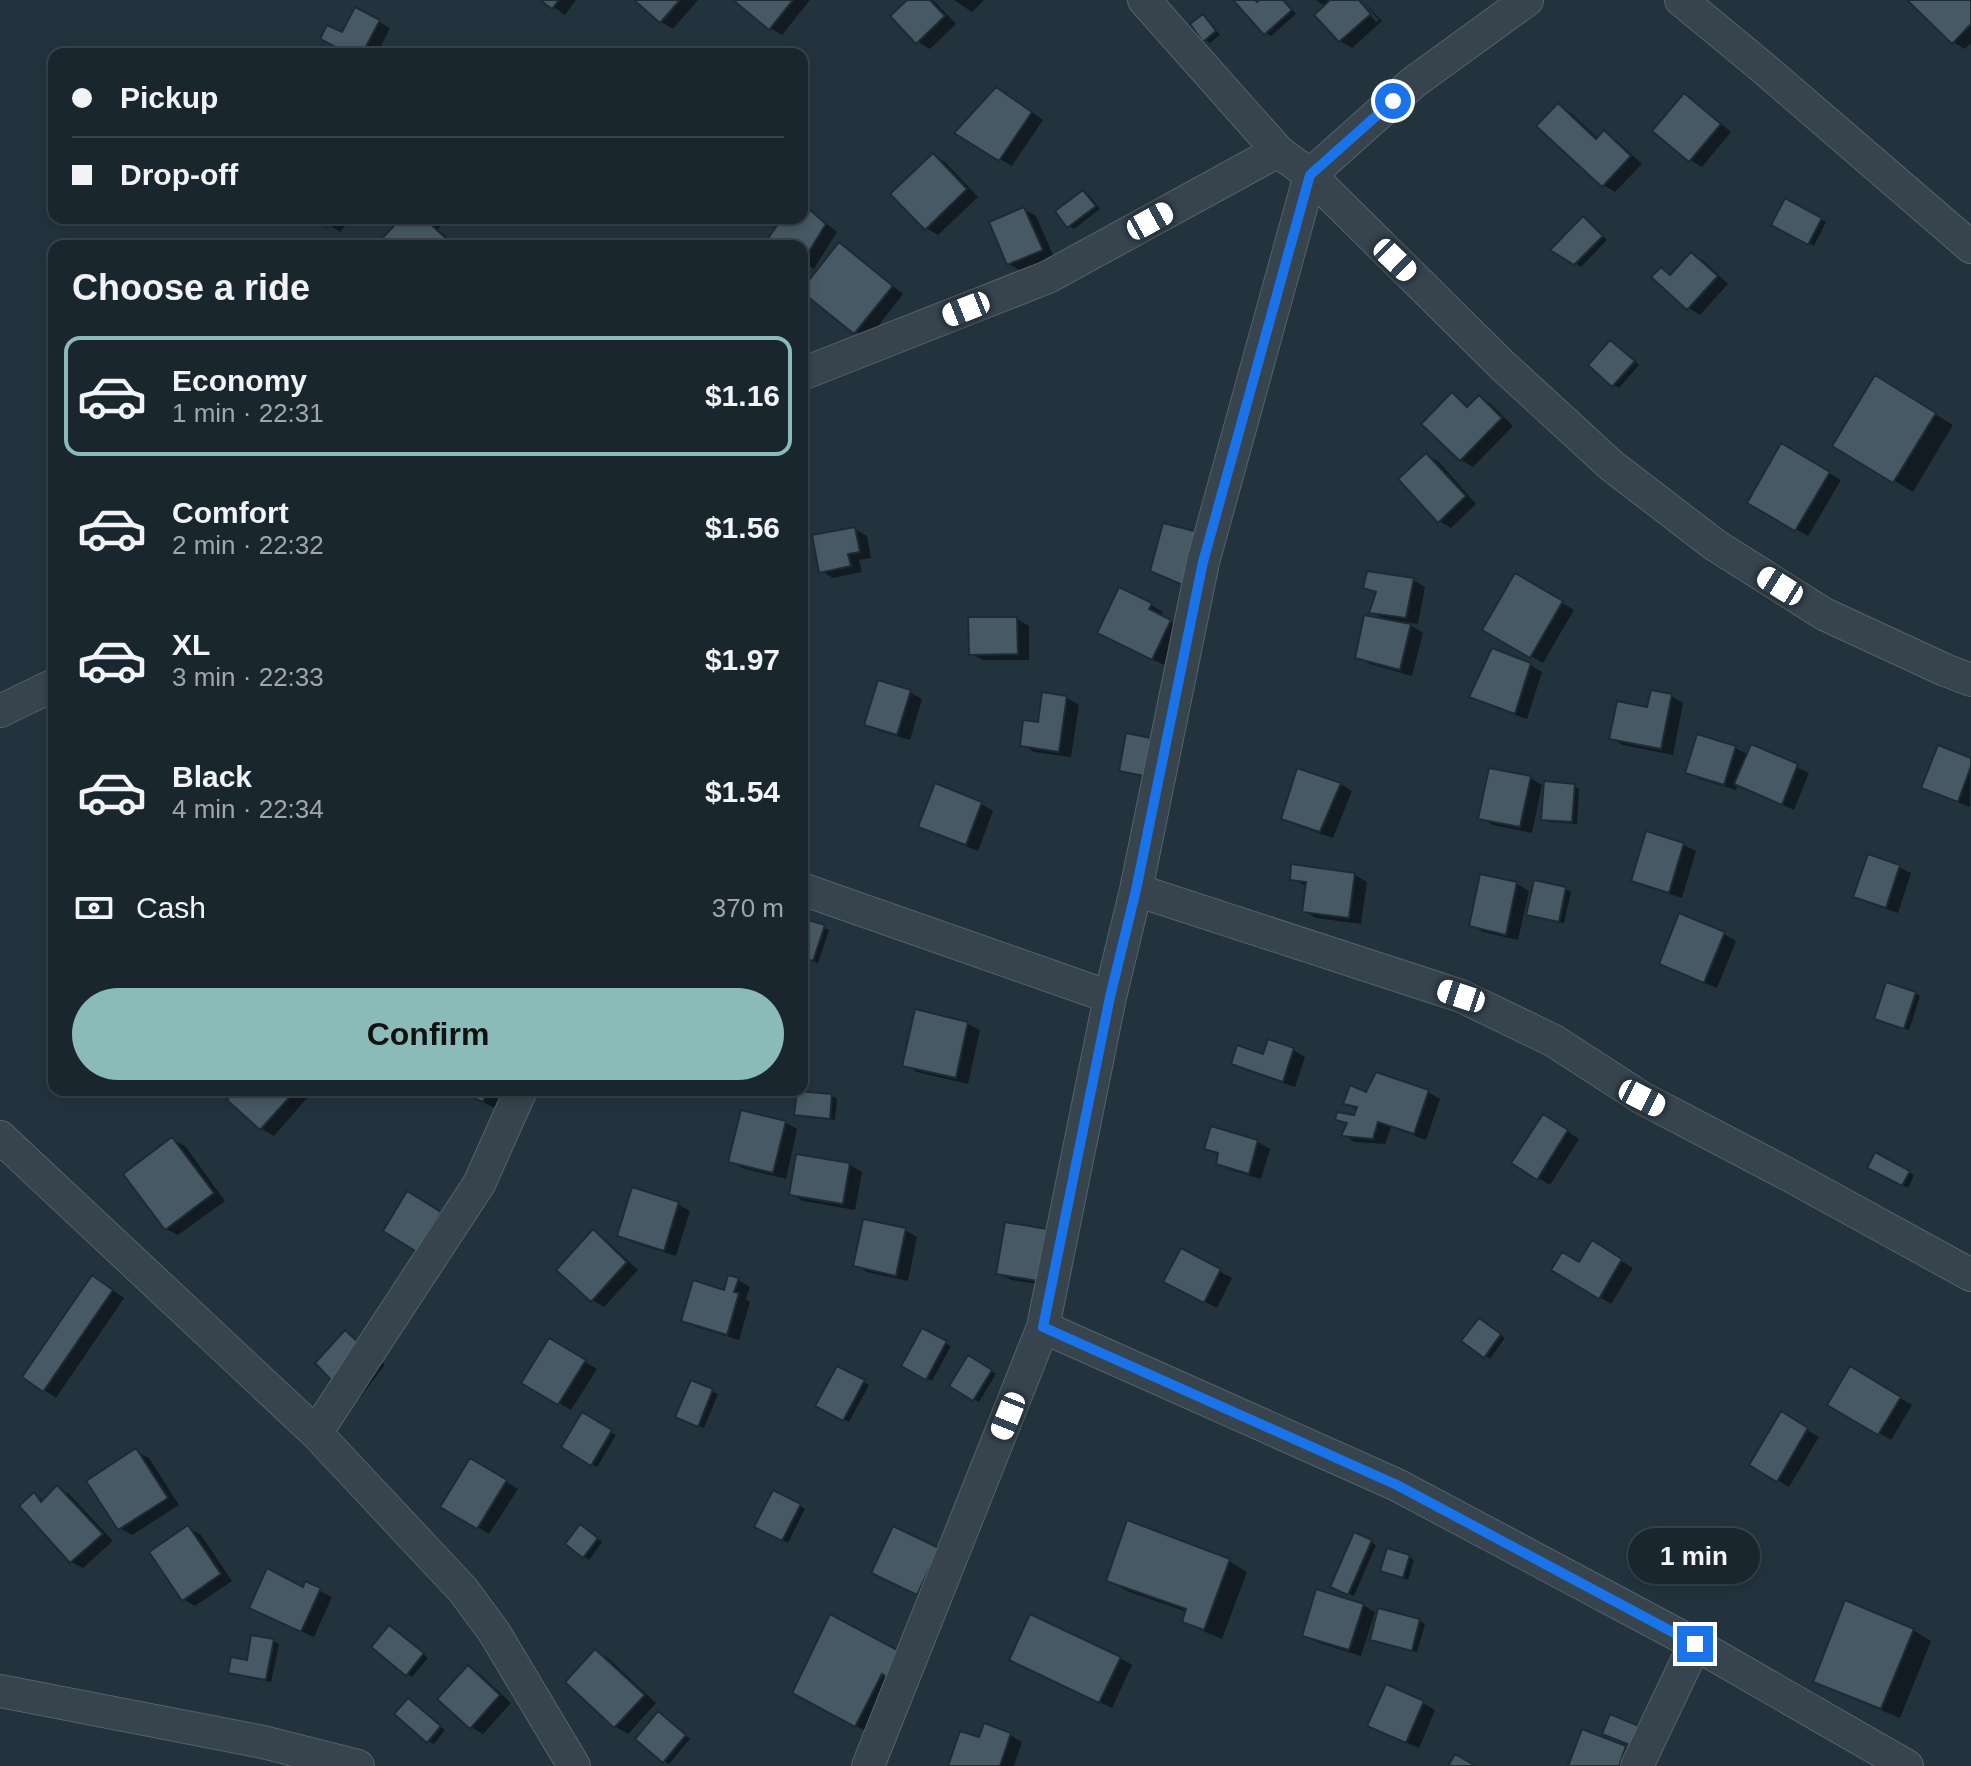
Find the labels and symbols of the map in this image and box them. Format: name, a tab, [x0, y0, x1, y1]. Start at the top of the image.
route start	[1375, 83, 1411, 119]
car	[1123, 199, 1177, 243]
car	[1369, 235, 1421, 285]
car	[939, 289, 993, 329]
car	[1753, 563, 1807, 609]
car	[1434, 977, 1488, 1015]
car	[1615, 1076, 1669, 1120]
car	[988, 1389, 1028, 1443]
callout: 1 min	[1629, 1528, 1761, 1584]
route end	[1677, 1626, 1713, 1662]

